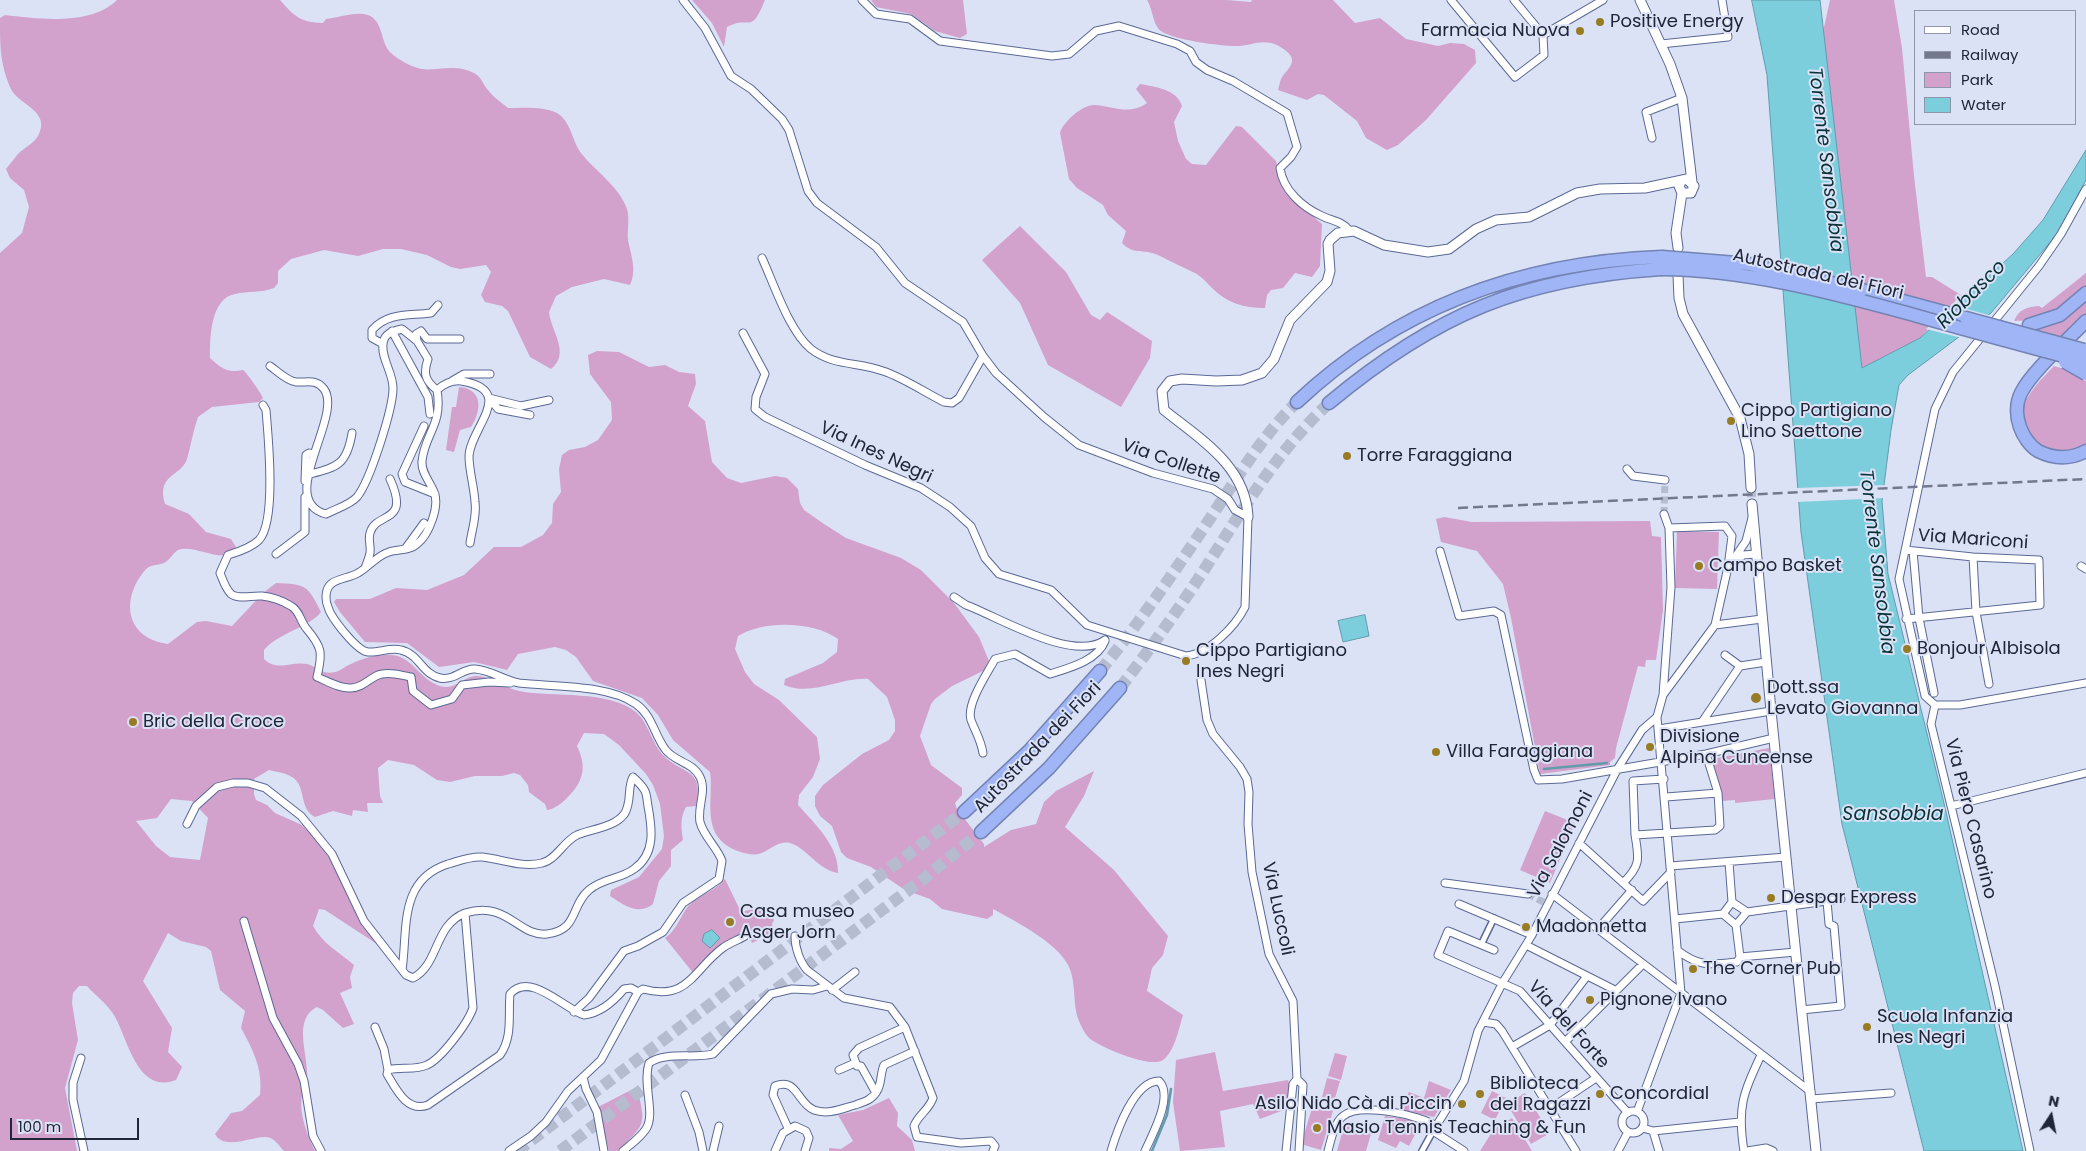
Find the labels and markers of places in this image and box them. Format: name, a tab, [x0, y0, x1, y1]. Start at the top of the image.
place label: Positive Energy	[1610, 11, 1744, 33]
marker: Positive Energy	[1594, 16, 1606, 28]
place label: Farmacia Nuova	[1421, 20, 1570, 42]
marker: Farmacia Nuova	[1574, 25, 1586, 37]
place label: Cippo Partigiano Lino Saettone	[1741, 400, 1892, 442]
marker: Cippo Partigiano Lino Saettone	[1725, 415, 1737, 427]
place label: Torre Faraggiana	[1357, 445, 1512, 467]
marker: Torre Faraggiana	[1341, 450, 1353, 462]
place label: Campo Basket	[1709, 555, 1842, 577]
marker: Campo Basket	[1693, 560, 1705, 572]
place label: Bonjour Albisola	[1917, 638, 2061, 660]
place label: Cippo Partigiano Ines Negri	[1196, 640, 1347, 682]
marker: Bonjour Albisola	[1901, 643, 1913, 655]
marker: Cippo Partigiano Ines Negri	[1180, 655, 1192, 667]
place label: Dott.ssa Levato Giovanna	[1767, 677, 1919, 720]
marker: Dott.ssa Levato Giovanna	[1749, 691, 1763, 705]
place label: Bric della Croce	[143, 711, 284, 733]
marker: Bric della Croce	[127, 716, 139, 728]
place label: Divisione Alpina Cuneense	[1660, 726, 1813, 769]
place label: Villa Faraggiana	[1446, 741, 1593, 763]
marker: Divisione Alpina Cuneense	[1644, 741, 1656, 753]
marker: Villa Faraggiana	[1430, 746, 1442, 758]
place label: Despar Express	[1781, 887, 1917, 909]
marker: Despar Express	[1765, 892, 1777, 904]
place label: Casa museo Asger Jorn	[740, 901, 855, 944]
marker: Casa museo Asger Jorn	[724, 916, 736, 928]
place label: Madonnetta	[1536, 916, 1647, 938]
marker: Madonnetta	[1520, 921, 1532, 933]
place label: The Corner Pub	[1703, 958, 1841, 980]
marker: The Corner Pub	[1687, 963, 1699, 975]
place label: Pignone Ivano	[1600, 989, 1727, 1011]
marker: Pignone Ivano	[1584, 994, 1596, 1006]
place label: Scuola Infanzia Ines Negri	[1877, 1006, 2013, 1048]
marker: Scuola Infanzia Ines Negri	[1861, 1021, 1873, 1033]
place label: Biblioteca dei Ragazzi	[1490, 1073, 1591, 1116]
place label: Concordial	[1610, 1083, 1709, 1105]
marker: Biblioteca dei Ragazzi	[1474, 1088, 1486, 1100]
marker: Concordial	[1594, 1088, 1606, 1100]
place label: Asilo Nido Cà di Piccin	[1255, 1093, 1452, 1115]
marker: Asilo Nido Cà di Piccin	[1456, 1098, 1468, 1110]
place label: Masio Tennis Teaching & Fun	[1327, 1117, 1586, 1139]
marker: Masio Tennis Teaching & Fun	[1311, 1122, 1323, 1134]

